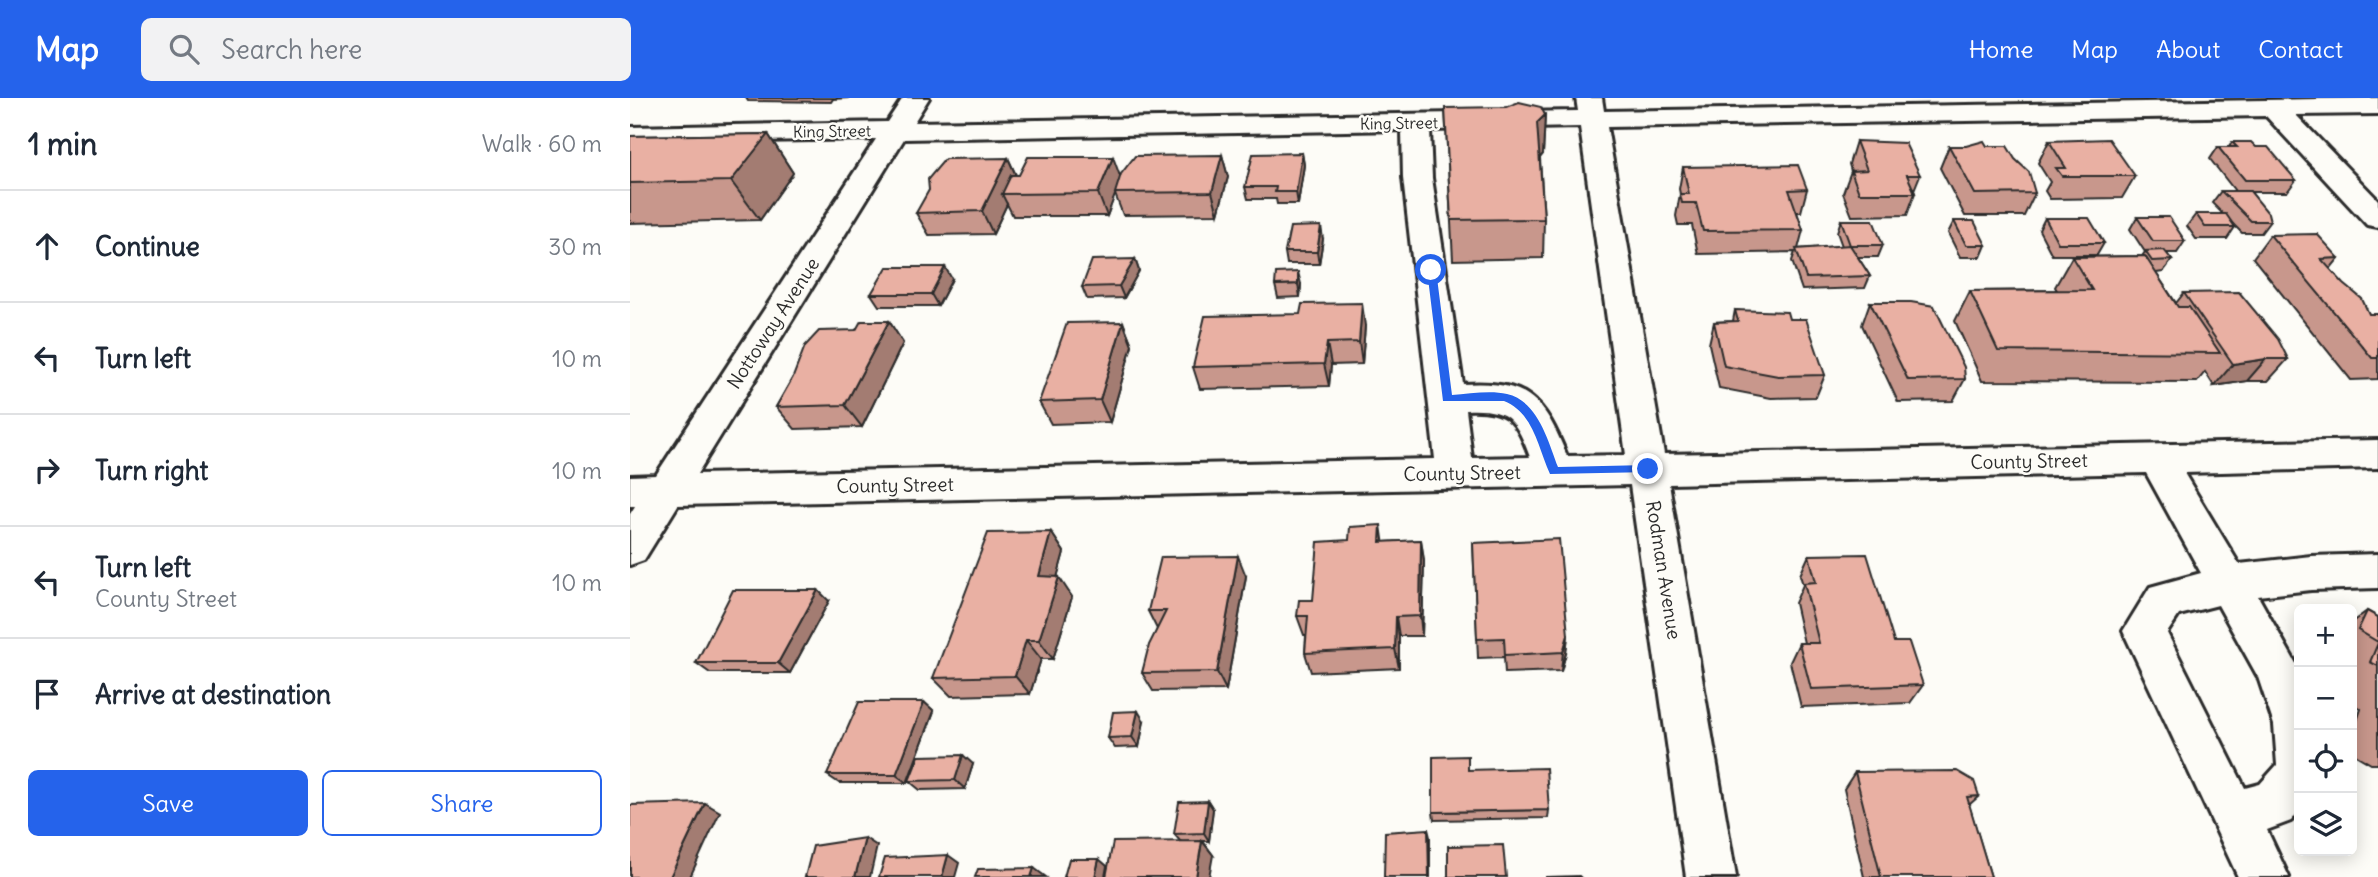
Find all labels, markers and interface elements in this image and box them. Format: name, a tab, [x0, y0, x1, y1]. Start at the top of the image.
search box	[141, 18, 631, 81]
text: Map	[35, 28, 99, 70]
icon: search	[165, 30, 203, 68]
text: Search here	[221, 33, 362, 66]
text: Home	[1969, 34, 2033, 64]
text: Map	[2071, 34, 2118, 64]
text: About	[2156, 34, 2220, 64]
text: Contact	[2258, 34, 2343, 64]
street label: King Street	[1360, 112, 1439, 134]
street label: King Street	[793, 120, 872, 142]
text: 1 min	[28, 125, 97, 163]
text: Walk · 60 m	[482, 129, 602, 158]
icon: ahead	[28, 227, 66, 265]
text: Continue	[95, 230, 200, 263]
text: 30 m	[548, 232, 602, 261]
street label: Nottoway Avenue	[722, 253, 824, 393]
route start	[1415, 254, 1446, 285]
icon: left	[28, 339, 66, 377]
text: Turn left	[95, 342, 191, 375]
text: 10 m	[552, 344, 602, 373]
street label: County Street	[1970, 448, 2088, 474]
icon: right	[28, 451, 66, 489]
route end	[1632, 453, 1663, 484]
text: Turn right	[95, 454, 208, 487]
text: 10 m	[552, 456, 602, 485]
street label: County Street	[1403, 460, 1521, 486]
street label: County Street	[836, 472, 954, 498]
street label: Rodman Avenue	[1641, 499, 1687, 641]
text: Turn left	[95, 551, 191, 584]
icon: left	[28, 563, 66, 601]
text: 10 m	[552, 568, 602, 597]
text: County Street	[95, 584, 237, 613]
map controls	[2294, 604, 2357, 856]
button: +	[2294, 604, 2357, 667]
button: −	[2294, 667, 2357, 730]
icon: arrive	[28, 675, 66, 713]
text: Arrive at destination	[95, 678, 331, 711]
button: locate	[2294, 730, 2357, 793]
button: Save	[28, 770, 308, 836]
button: Share	[322, 770, 602, 836]
button: layers	[2294, 793, 2357, 856]

